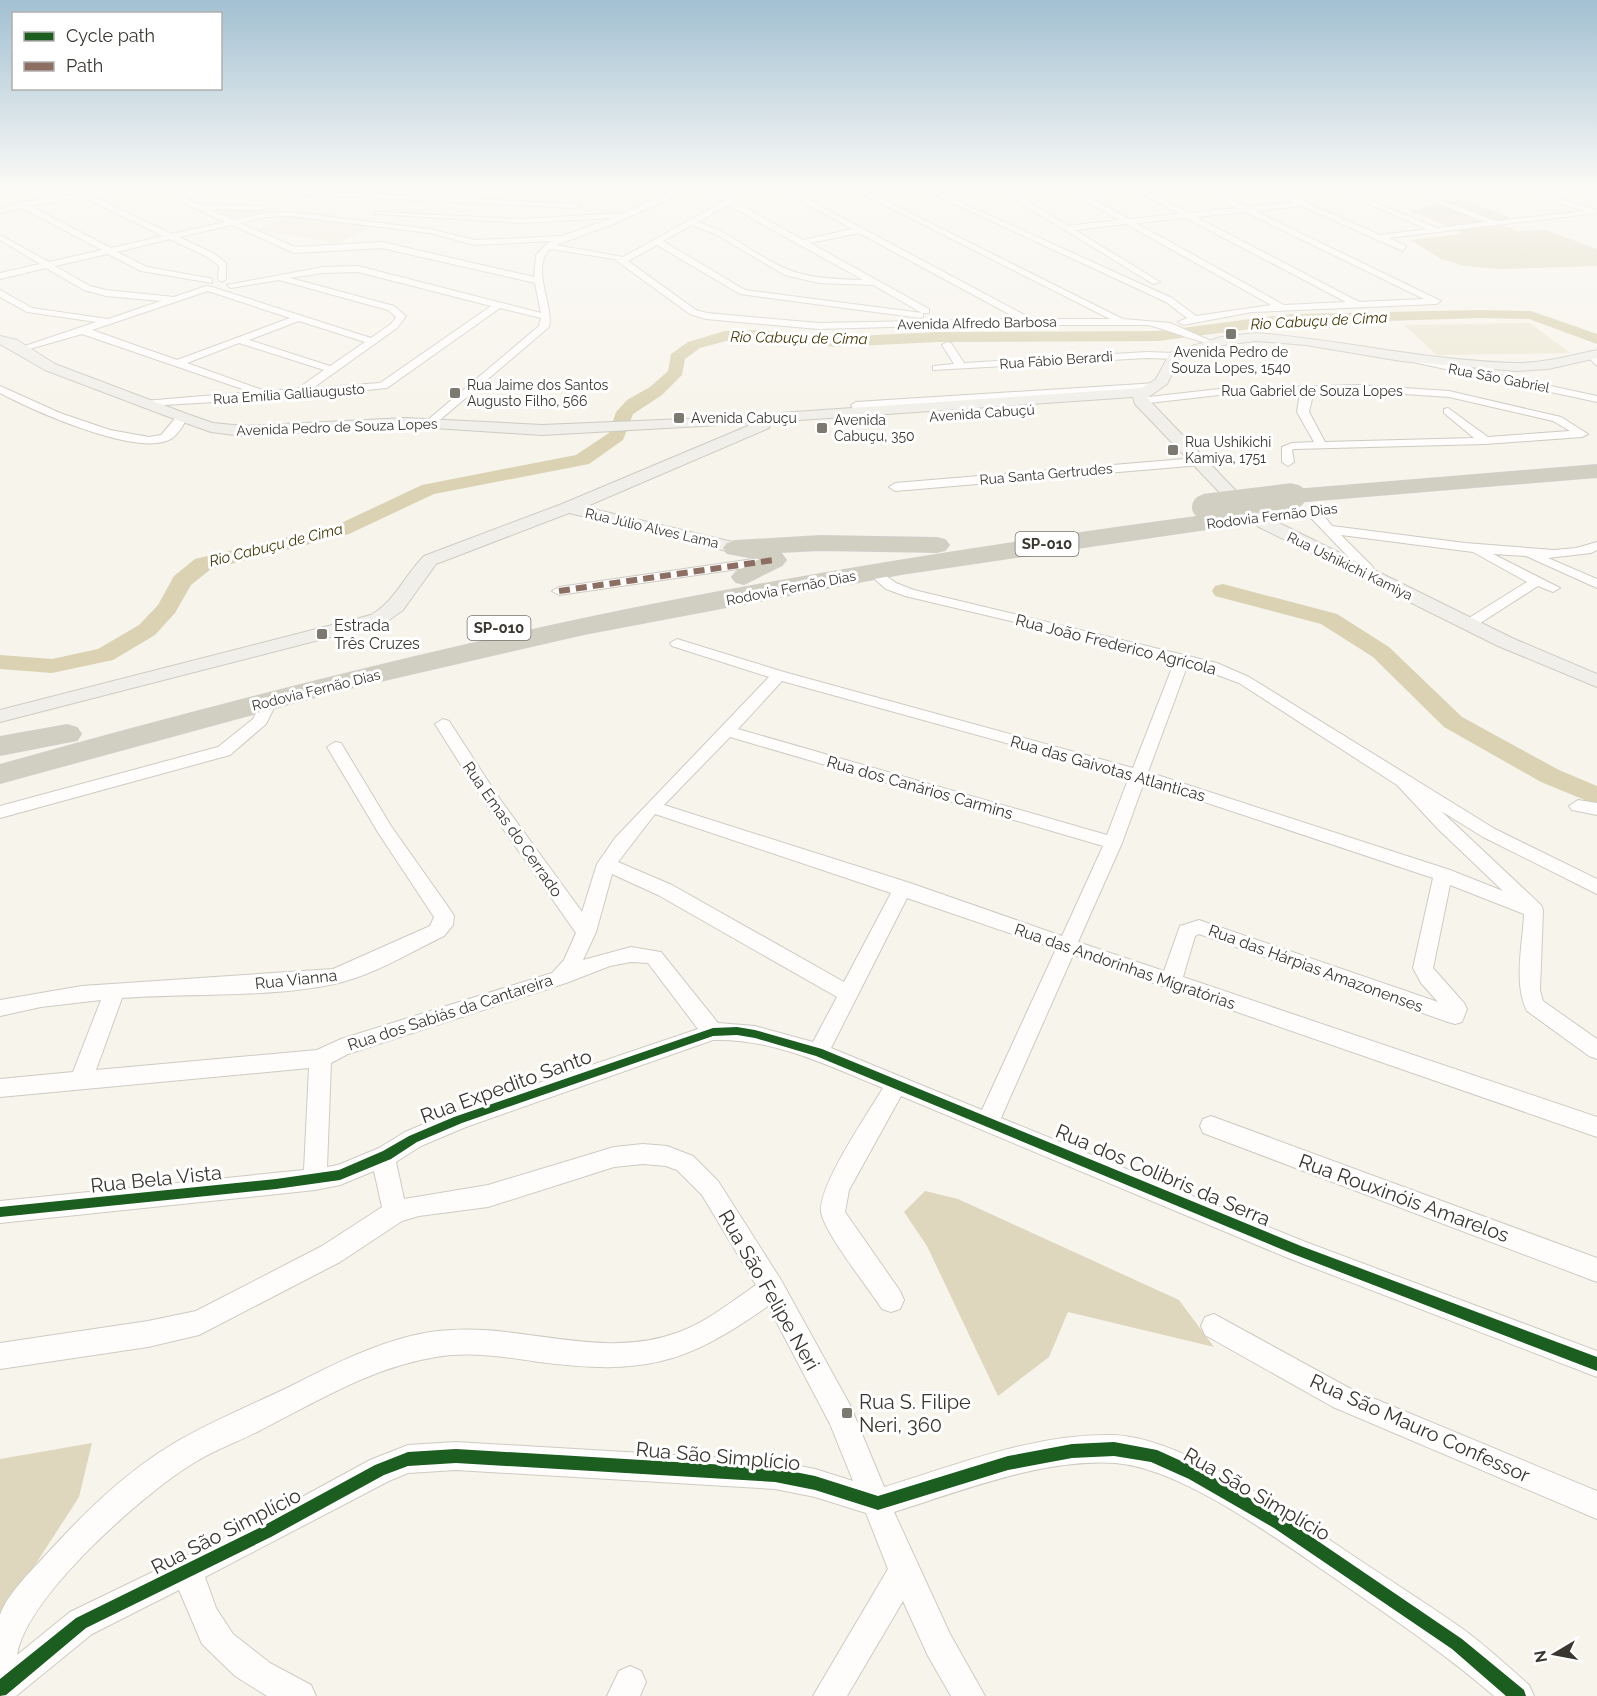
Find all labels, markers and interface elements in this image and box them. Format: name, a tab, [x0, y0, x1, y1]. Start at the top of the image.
legend	[12, 12, 222, 90]
text: Cycle path	[66, 25, 155, 46]
text: Path	[66, 55, 103, 76]
water label: Rio Cabuçu de Cima	[1250, 308, 1388, 334]
street label: Avenida Alfredo Barbosa	[897, 314, 1057, 332]
marker: Avenida Pedro de Souza Lopes, 1540	[1224, 327, 1238, 341]
water label: Rio Cabuçu de Cima	[730, 328, 868, 348]
place label: Avenida Pedro de Souza Lopes, 1540	[1171, 344, 1291, 376]
street label: Rua Fábio Berardi	[999, 348, 1113, 372]
street label: Rua São Gabriel	[1447, 360, 1551, 396]
place label: Rua Jaime dos Santos Augusto Filho, 566	[467, 377, 609, 409]
street label: Rua Emília Galliaugusto	[213, 381, 365, 407]
street label: Rua Gabriel de Souza Lopes	[1221, 383, 1403, 399]
marker: Rua Jaime dos Santos Augusto Filho, 566	[448, 386, 462, 400]
street label: Avenida Cabuçú	[929, 401, 1035, 425]
place label: Avenida Cabuçu	[691, 410, 797, 426]
marker: Avenida Cabuçu	[672, 411, 686, 425]
place label: Avenida Cabuçu, 350	[834, 412, 915, 444]
street label: Avenida Pedro de Souza Lopes	[236, 415, 438, 439]
marker: Avenida Cabuçu, 350	[815, 421, 829, 435]
place label: Rua Ushikichi Kamiya, 1751	[1185, 434, 1271, 466]
marker: Rua Ushikichi Kamiya, 1751	[1166, 443, 1180, 457]
street label: Rua Santa Gertrudes	[979, 460, 1113, 488]
street label: Rodovia Fernão Dias	[1206, 500, 1339, 532]
street label: Rua Júlio Alves Lama	[584, 505, 720, 551]
water label: Rio Cabuçu de Cima	[207, 520, 345, 570]
street label: Rua Ushikichi Kamiya	[1285, 529, 1415, 603]
road number: SP-010	[1016, 532, 1078, 556]
street label: Rodovia Fernão Dias	[725, 568, 857, 608]
street label: Rua João Frederico Agrícola	[1014, 610, 1218, 679]
place label: Estrada Três Cruzes	[334, 616, 420, 653]
road number: SP-010	[468, 616, 530, 640]
marker: Estrada Três Cruzes	[315, 627, 329, 641]
street label: Rodovia Fernão Dias	[250, 666, 382, 714]
street label: Rua das Gaivotas Atlanticas	[1008, 732, 1208, 806]
street label: Rua dos Canários Carmins	[825, 752, 1015, 823]
street label: Rua Emas do Cerrado	[459, 758, 567, 901]
street label: Rua das Andorinhas Migratórias	[1012, 920, 1238, 1013]
street label: Rua das Hárpias Amazonenses	[1206, 921, 1426, 1016]
street label: Rua Vianna	[254, 966, 338, 993]
street label: Rua dos Sabiás da Cantareira	[345, 970, 555, 1055]
street label: Rua Expedito Santo	[417, 1044, 595, 1128]
street label: Rua dos Colibris da Serra	[1052, 1119, 1274, 1231]
street label: Rua Rouxinóis Amarelos	[1296, 1149, 1512, 1247]
street label: Rua Bela Vista	[89, 1160, 223, 1198]
street label: Rua São Felipe Neri	[713, 1206, 825, 1374]
street label: Rua São Mauro Confessor	[1306, 1369, 1534, 1487]
place label: Rua S. Filipe Neri, 360	[859, 1390, 971, 1437]
marker: Rua S. Filipe Neri, 360	[840, 1406, 854, 1420]
street label: Rua São Simplício	[635, 1437, 801, 1475]
street label: Rua São Simplício	[1180, 1442, 1335, 1546]
street label: Rua São Simplício	[147, 1483, 305, 1579]
north arrow	[1525, 1624, 1585, 1684]
text: N	[1530, 1649, 1551, 1664]

